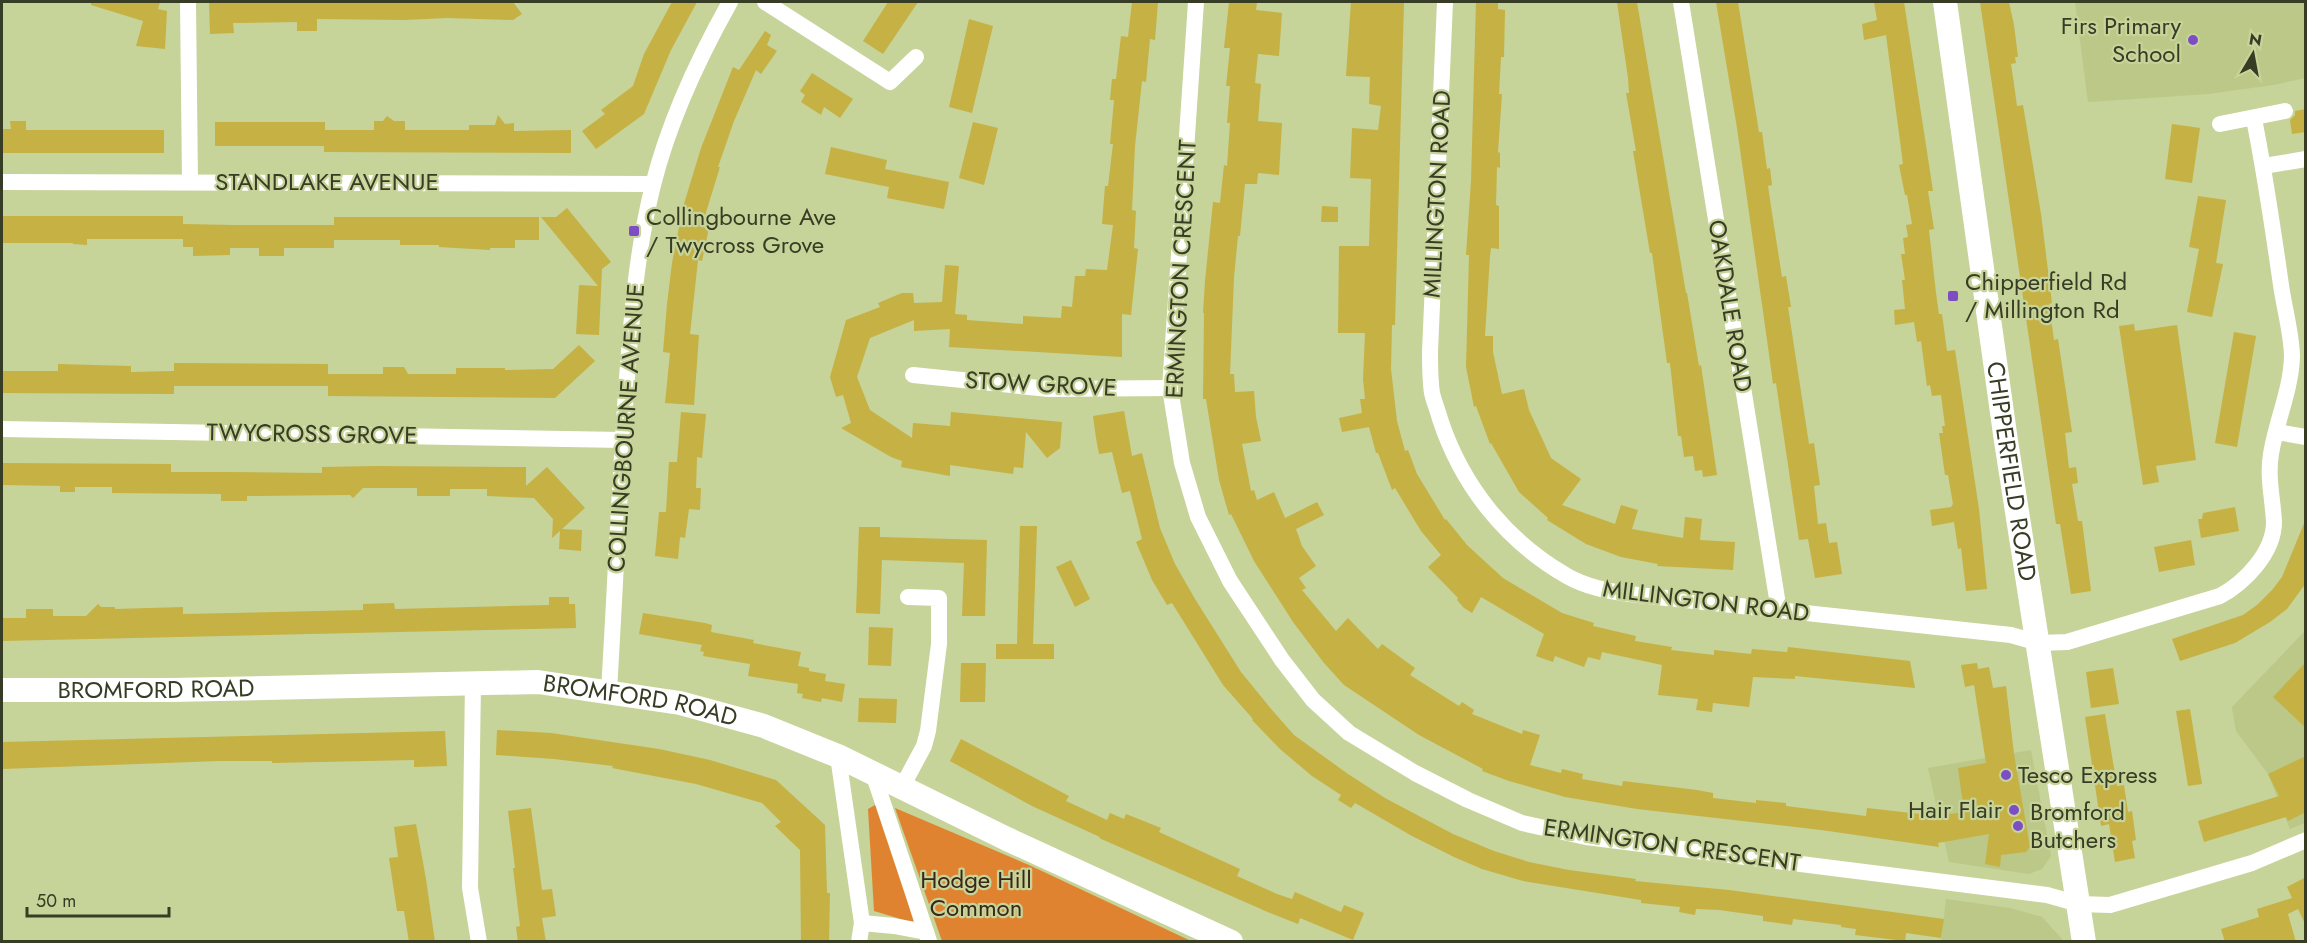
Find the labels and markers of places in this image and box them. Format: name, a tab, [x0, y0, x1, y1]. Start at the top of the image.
place label: Firs Primary School	[2061, 8, 2181, 71]
marker: Firs Primary School	[2186, 33, 2200, 47]
place label: Collingbourne Ave / Twycross Grove	[646, 199, 836, 262]
marker: Collingbourne Ave / Twycross Grove	[627, 224, 641, 238]
place label: Chipperfield Rd / Millington Rd	[1965, 264, 2127, 327]
marker: Chipperfield Rd / Millington Rd	[1946, 289, 1960, 303]
place label: Tesco Express	[2018, 757, 2157, 792]
marker: Tesco Express	[1999, 768, 2013, 782]
place label: Hair Flair	[1908, 792, 2003, 827]
place label: Bromford Butchers	[2030, 794, 2125, 857]
marker: Hair Flair	[2007, 803, 2021, 817]
marker: Bromford Butchers	[2011, 819, 2025, 833]

